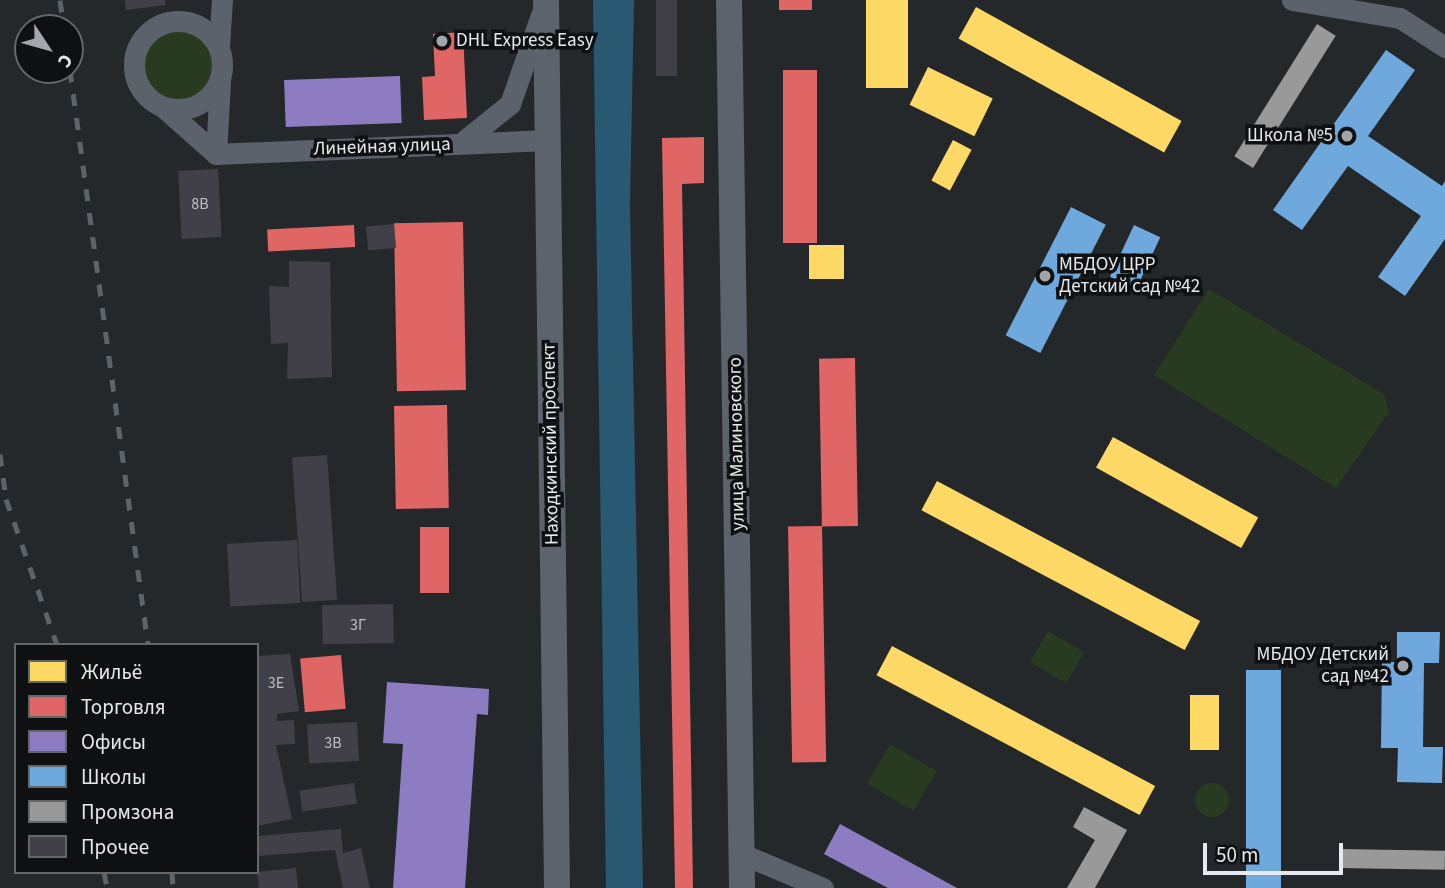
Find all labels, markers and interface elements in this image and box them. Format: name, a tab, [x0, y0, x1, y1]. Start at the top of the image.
north arrow	[14, 14, 84, 84]
place label: DHL Express Easy	[456, 30, 594, 52]
marker: DHL Express Easy	[434, 33, 450, 49]
text: С	[51, 48, 79, 73]
place label: Школа №5	[1247, 125, 1333, 147]
marker: Школа №5	[1339, 128, 1355, 144]
street label: Линейная улица	[313, 133, 451, 161]
house number: 8В	[191, 194, 209, 214]
place label: МБДОУ ЦРР Детский сад №42	[1059, 254, 1200, 298]
marker: МБДОУ ЦРР Детский сад №42	[1037, 268, 1053, 284]
street label: Находкинский проспект	[538, 343, 564, 545]
street label: улица Малиновского	[724, 357, 750, 531]
house number: 3Г	[350, 615, 366, 635]
legend	[14, 643, 259, 874]
place label: МБДОУ Детский сад №42	[1257, 644, 1389, 688]
text: Жильё	[81, 657, 142, 687]
marker: МБДОУ Детский сад №42	[1395, 658, 1411, 674]
house number: 3Е	[268, 673, 284, 693]
text: Торговля	[81, 692, 166, 722]
text: Офисы	[81, 727, 146, 757]
house number: 3В	[324, 733, 342, 753]
text: Школы	[81, 762, 146, 792]
text: Промзона	[81, 797, 174, 827]
scale bar	[1207, 828, 1347, 872]
text: Прочее	[81, 832, 149, 862]
text: 50 m	[1216, 840, 1258, 870]

